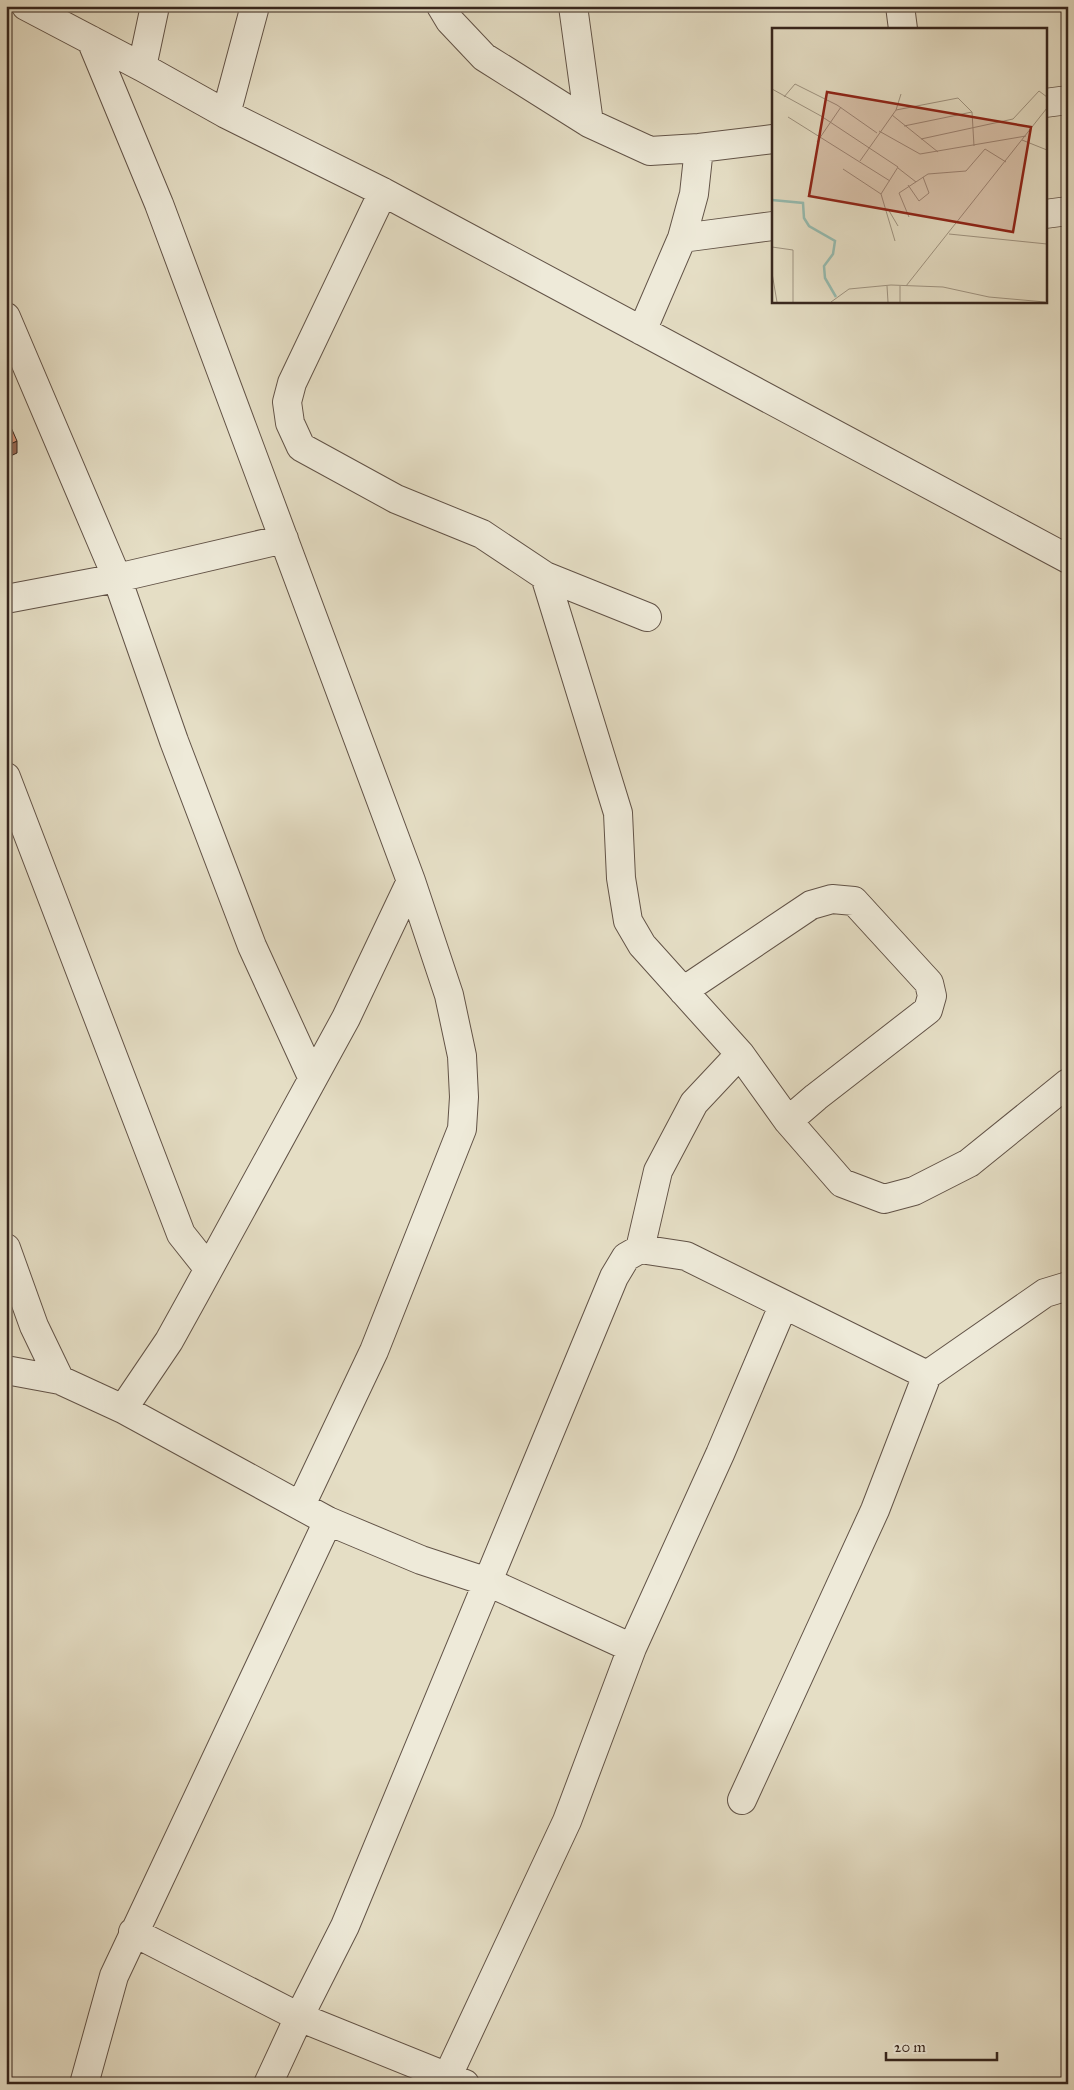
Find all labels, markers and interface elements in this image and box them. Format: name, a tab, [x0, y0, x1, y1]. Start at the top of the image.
inset map	[772, 28, 1046, 302]
scale bar	[886, 2030, 998, 2062]
text: 20 m	[894, 2038, 926, 2056]

